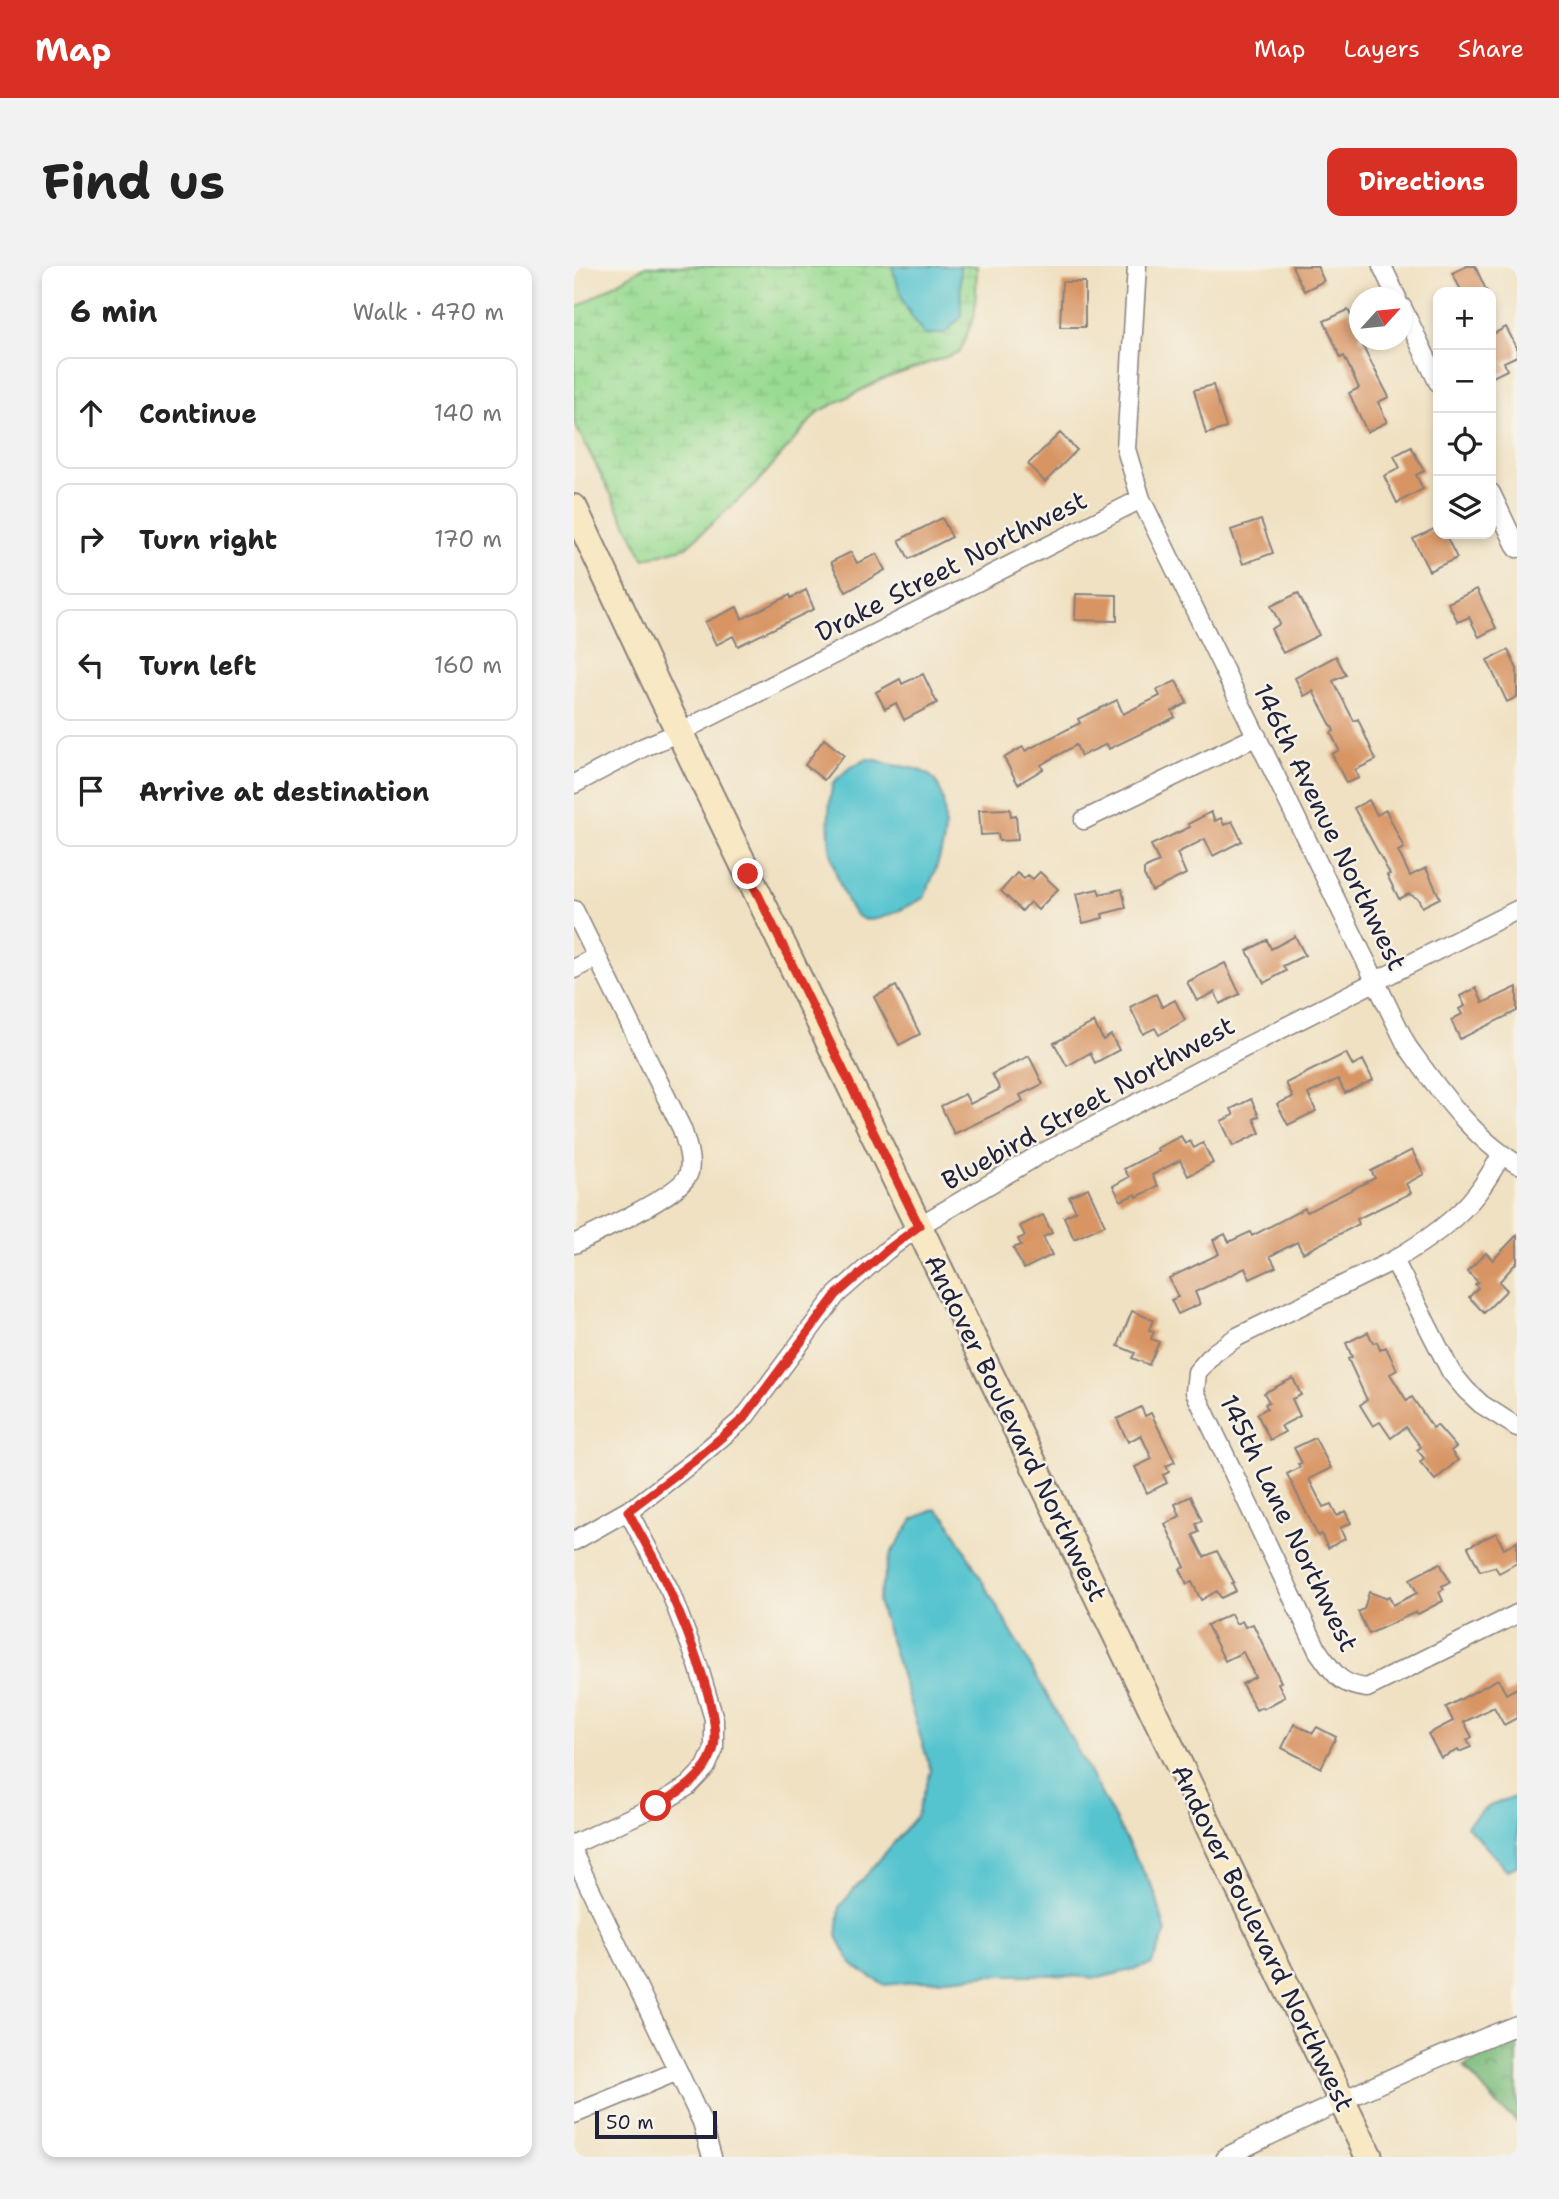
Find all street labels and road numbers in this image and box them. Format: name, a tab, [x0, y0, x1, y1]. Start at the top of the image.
street label: Drake Street Northwest	[809, 482, 1092, 649]
street label: 146th Avenue Northwest	[1246, 678, 1415, 976]
street label: Bluebird Street Northwest	[935, 1007, 1240, 1198]
street label: Andover Boulevard Northwest	[917, 1248, 1116, 1607]
street label: 145th Lane Northwest	[1212, 1388, 1367, 1657]
street label: Andover Boulevard Northwest	[1164, 1758, 1363, 2117]

